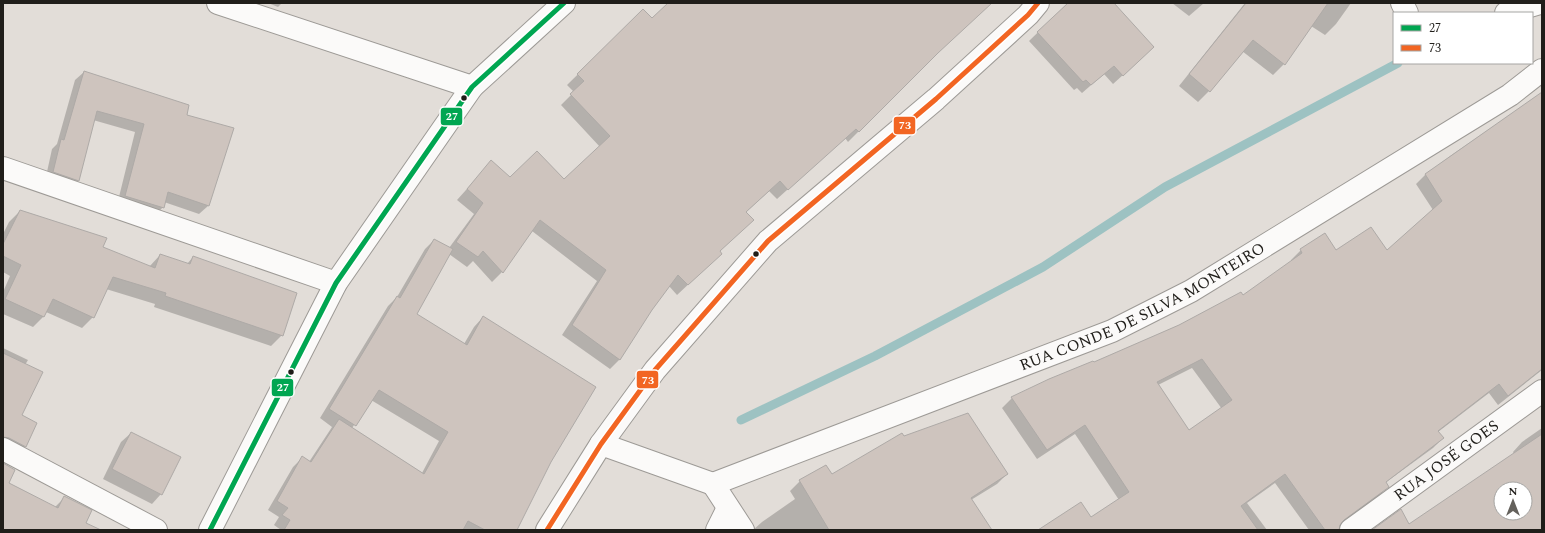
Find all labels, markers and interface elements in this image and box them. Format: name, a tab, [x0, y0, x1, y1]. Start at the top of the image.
legend	[1393, 12, 1533, 64]
text: 27	[1429, 19, 1441, 38]
text: 73	[1429, 39, 1441, 58]
unlabelled marker	[459, 93, 469, 103]
line badge: 27	[440, 107, 463, 126]
text: 27	[446, 108, 458, 125]
line badge: 73	[893, 116, 916, 135]
text: 73	[899, 117, 911, 134]
street label: RUA CONDE DE SILVA MONTEIRO	[1016, 236, 1270, 377]
unlabelled marker	[751, 249, 761, 259]
unlabelled marker	[286, 367, 296, 377]
line badge: 73	[636, 370, 659, 389]
text: 73	[642, 372, 654, 389]
line badge: 27	[271, 378, 294, 397]
text: 27	[277, 379, 289, 396]
street label: RUA JOSÉ GOES	[1389, 414, 1504, 507]
north arrow	[1493, 481, 1533, 521]
text: N	[1509, 483, 1518, 500]

